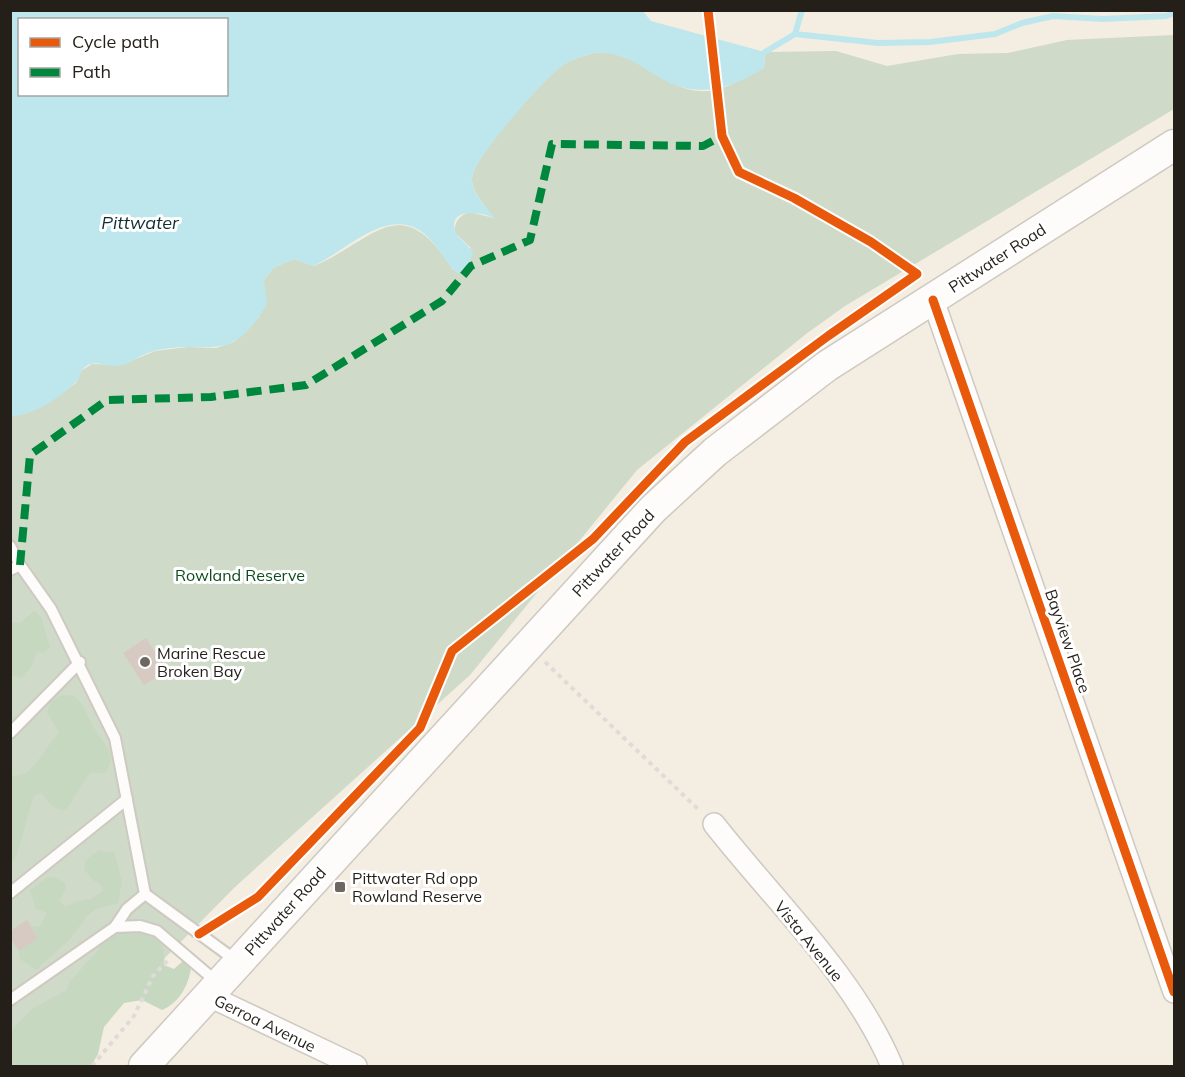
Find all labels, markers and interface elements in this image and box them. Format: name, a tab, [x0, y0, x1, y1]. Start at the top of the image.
legend	[18, 18, 228, 96]
text: Cycle path	[72, 30, 159, 53]
text: Path	[72, 60, 111, 83]
water label: Pittwater	[101, 211, 180, 234]
street label: Pittwater Road	[945, 219, 1049, 297]
street label: Pittwater Road	[567, 505, 659, 601]
park label: Rowland Reserve	[175, 565, 305, 585]
street label: Bayview Place	[1041, 587, 1095, 695]
place label: Marine Rescue Broken Bay	[157, 643, 266, 681]
marker: Marine Rescue Broken Bay	[138, 655, 152, 669]
street label: Pittwater Road	[240, 863, 330, 959]
place label: Pittwater Rd opp Rowland Reserve	[352, 868, 482, 906]
marker: Pittwater Rd opp Rowland Reserve	[333, 880, 347, 894]
street label: Vista Avenue	[770, 897, 848, 985]
street label: Gerroa Avenue	[211, 990, 319, 1056]

